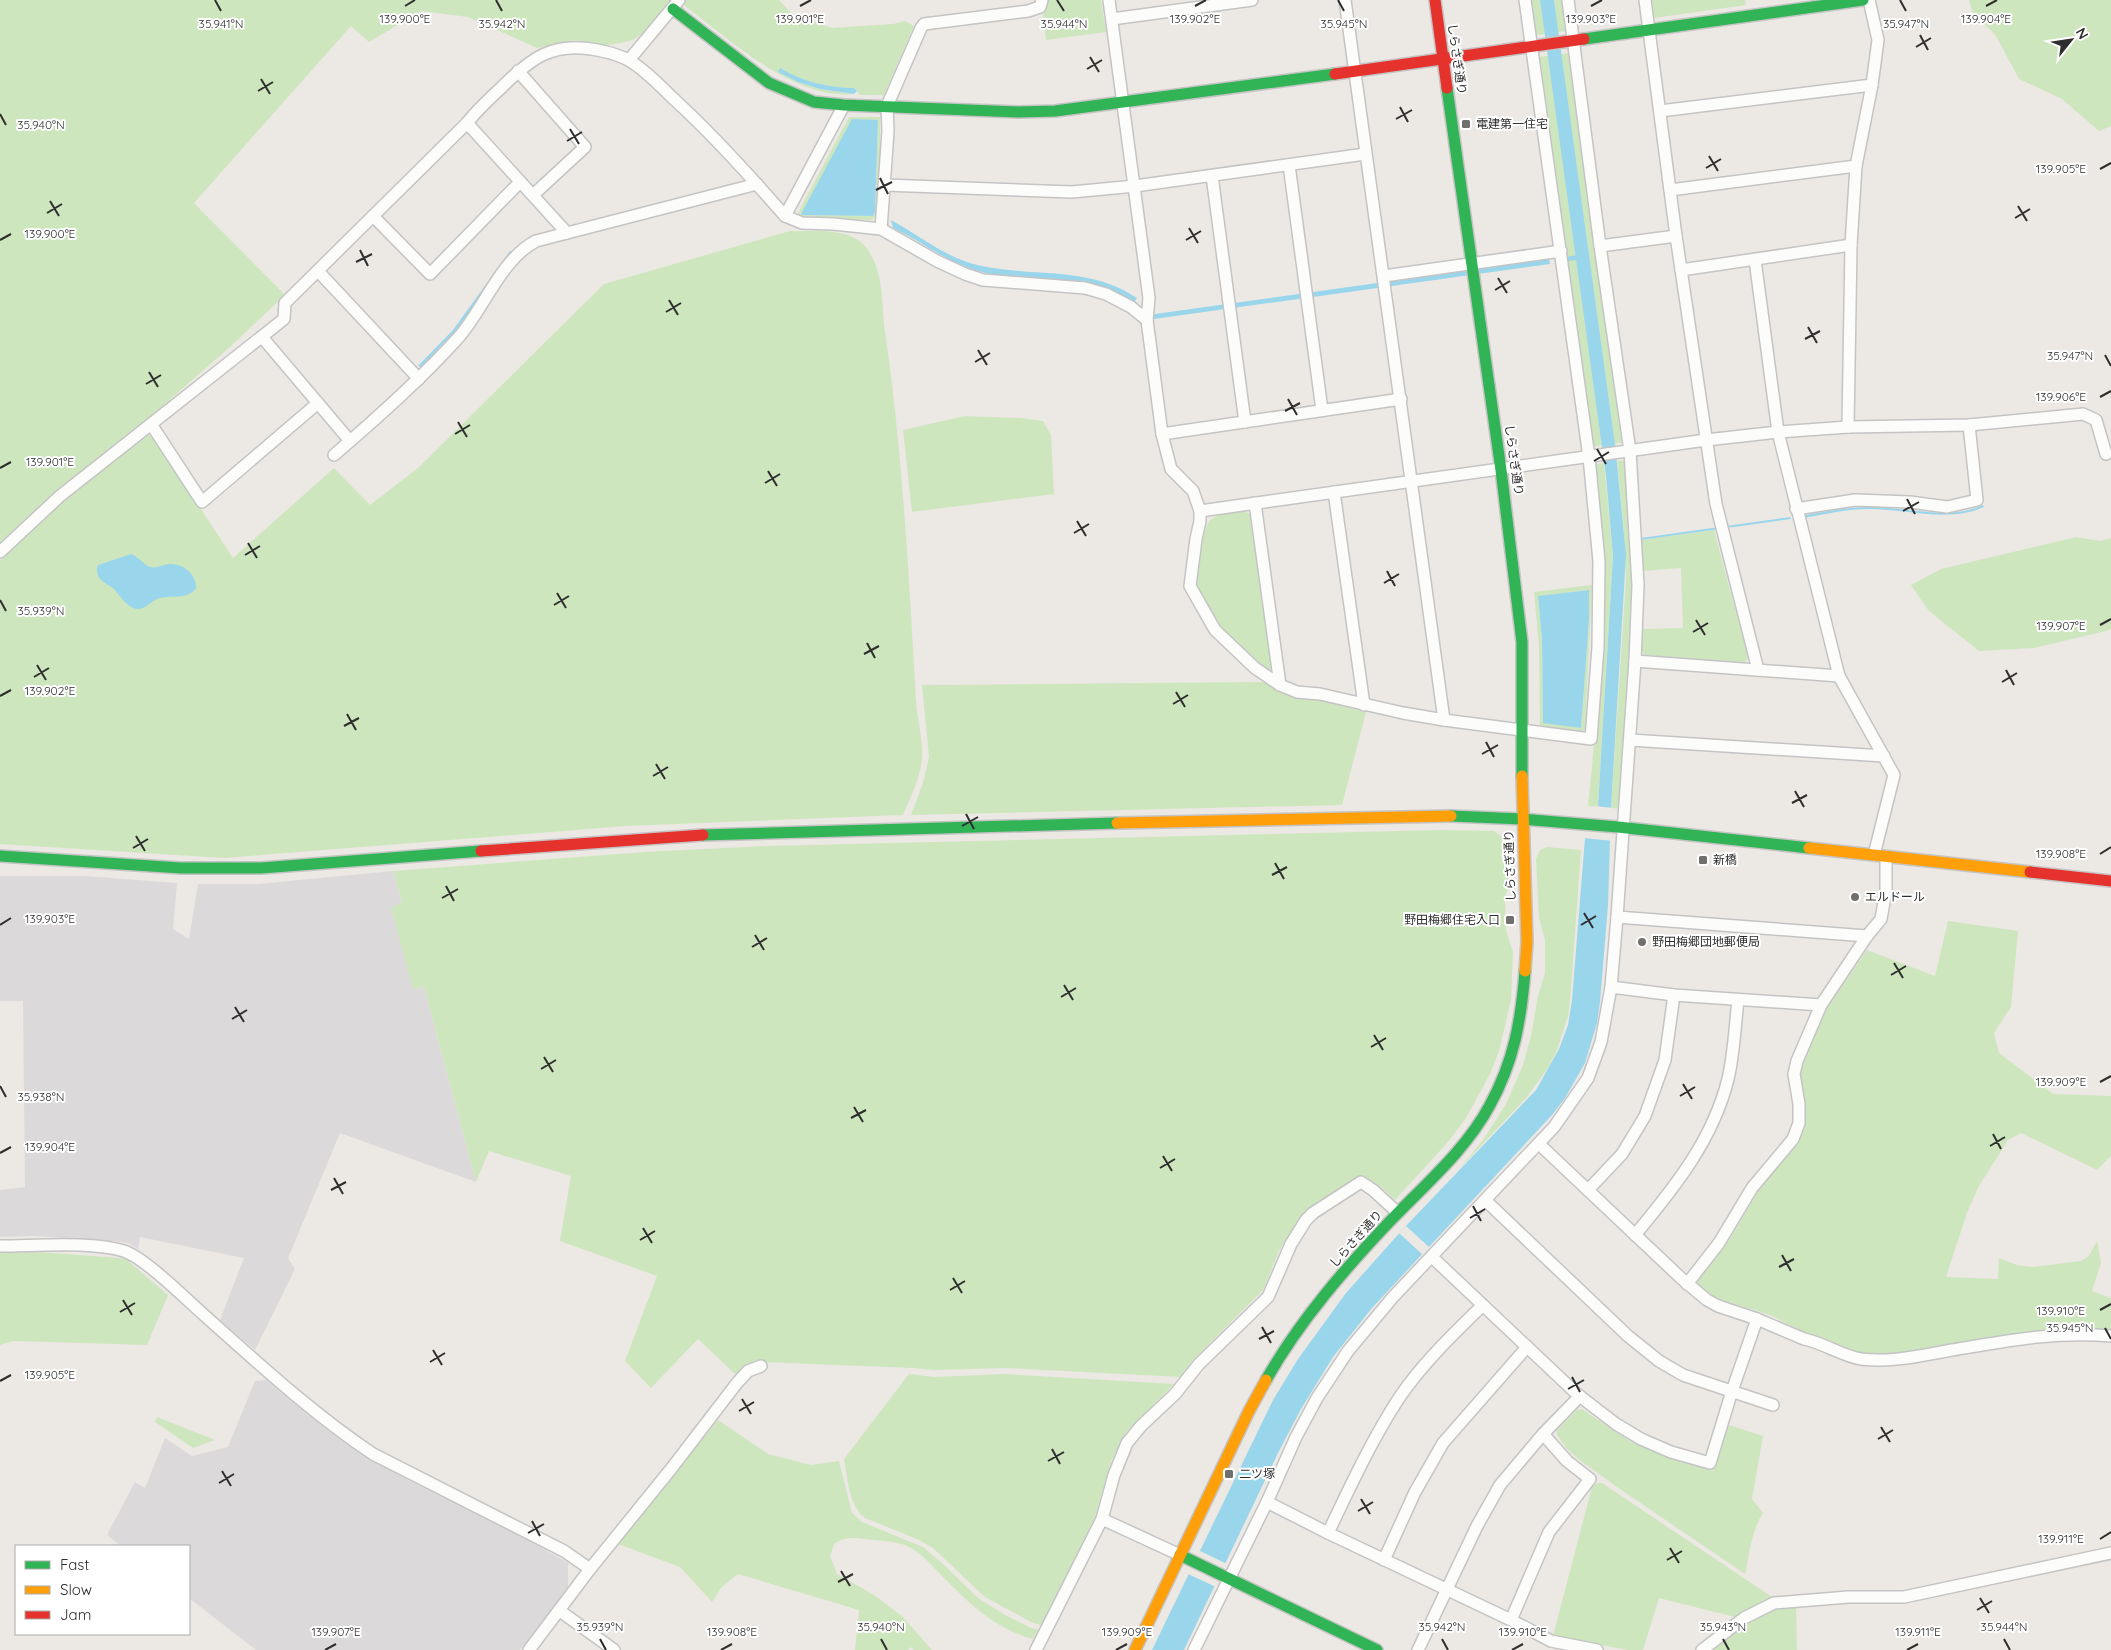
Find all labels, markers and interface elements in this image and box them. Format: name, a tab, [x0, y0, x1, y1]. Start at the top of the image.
text: 139.900°E	[380, 11, 431, 26]
text: 139.901°E	[776, 11, 824, 26]
text: 139.902°E	[1170, 11, 1220, 26]
text: 139.903°E	[1566, 11, 1616, 26]
text: 139.904°E	[1961, 11, 2011, 26]
north arrow	[2046, 15, 2096, 65]
text: 35.941°N	[199, 16, 243, 31]
text: 35.942°N	[478, 16, 526, 31]
text: 35.944°N	[1041, 16, 1087, 31]
text: 35.945°N	[1320, 16, 1368, 31]
text: 35.947°N	[1883, 16, 1929, 31]
street label: しらさぎ通り	[1445, 22, 1470, 96]
text: N	[2072, 25, 2093, 42]
place label: 電建第一住宅	[1476, 116, 1548, 131]
text: 35.940°N	[17, 117, 65, 132]
marker: 電建第一住宅	[1460, 118, 1472, 130]
text: 139.905°E	[2036, 161, 2086, 176]
text: 139.900°E	[25, 226, 76, 241]
text: 35.947°N	[2047, 348, 2093, 363]
text: 139.906°E	[2036, 389, 2086, 404]
street label: しらさぎ通り	[1502, 423, 1527, 497]
text: 139.901°E	[26, 454, 74, 469]
text: 35.939°N	[17, 603, 65, 618]
text: 139.907°E	[2036, 618, 2086, 633]
text: 139.902°E	[25, 683, 75, 698]
street label: しらさぎ通り	[1501, 830, 1518, 902]
text: 139.908°E	[2036, 846, 2086, 861]
place label: 新橋	[1713, 852, 1737, 867]
marker: 新橋	[1697, 854, 1709, 866]
place label: エルドール	[1865, 889, 1925, 904]
marker: エルドール	[1849, 891, 1861, 903]
text: 139.903°E	[25, 911, 75, 926]
place label: 野田梅郷住宅入口	[1404, 912, 1500, 927]
marker: 野田梅郷住宅入口	[1504, 914, 1516, 926]
place label: 野田梅郷団地郵便局	[1652, 934, 1760, 949]
marker: 野田梅郷団地郵便局	[1636, 936, 1648, 948]
text: 139.909°E	[2036, 1074, 2086, 1089]
text: 35.938°N	[18, 1089, 64, 1104]
text: 139.904°E	[25, 1139, 75, 1154]
street label: しらさぎ通り	[1326, 1207, 1385, 1270]
text: 139.910°E	[2037, 1303, 2085, 1318]
text: 35.945°N	[2046, 1320, 2094, 1335]
text: 139.905°E	[25, 1367, 75, 1382]
place label: 二ツ塚	[1239, 1466, 1275, 1481]
marker: 二ツ塚	[1223, 1468, 1235, 1480]
text: 139.911°E	[2038, 1531, 2084, 1546]
legend	[15, 1545, 190, 1635]
text: Fast	[60, 1555, 89, 1574]
text: Slow	[60, 1580, 92, 1599]
text: Jam	[60, 1605, 91, 1624]
text: 35.939°N	[576, 1619, 624, 1634]
text: 35.940°N	[857, 1619, 905, 1634]
text: 35.942°N	[1418, 1619, 1466, 1634]
text: 35.943°N	[1700, 1619, 1746, 1634]
text: 35.944°N	[1981, 1619, 2027, 1634]
text: 139.907°E	[311, 1624, 361, 1639]
text: 139.908°E	[707, 1624, 757, 1639]
text: 139.909°E	[1102, 1624, 1152, 1639]
text: 139.910°E	[1499, 1624, 1547, 1639]
text: 139.911°E	[1895, 1624, 1941, 1639]

